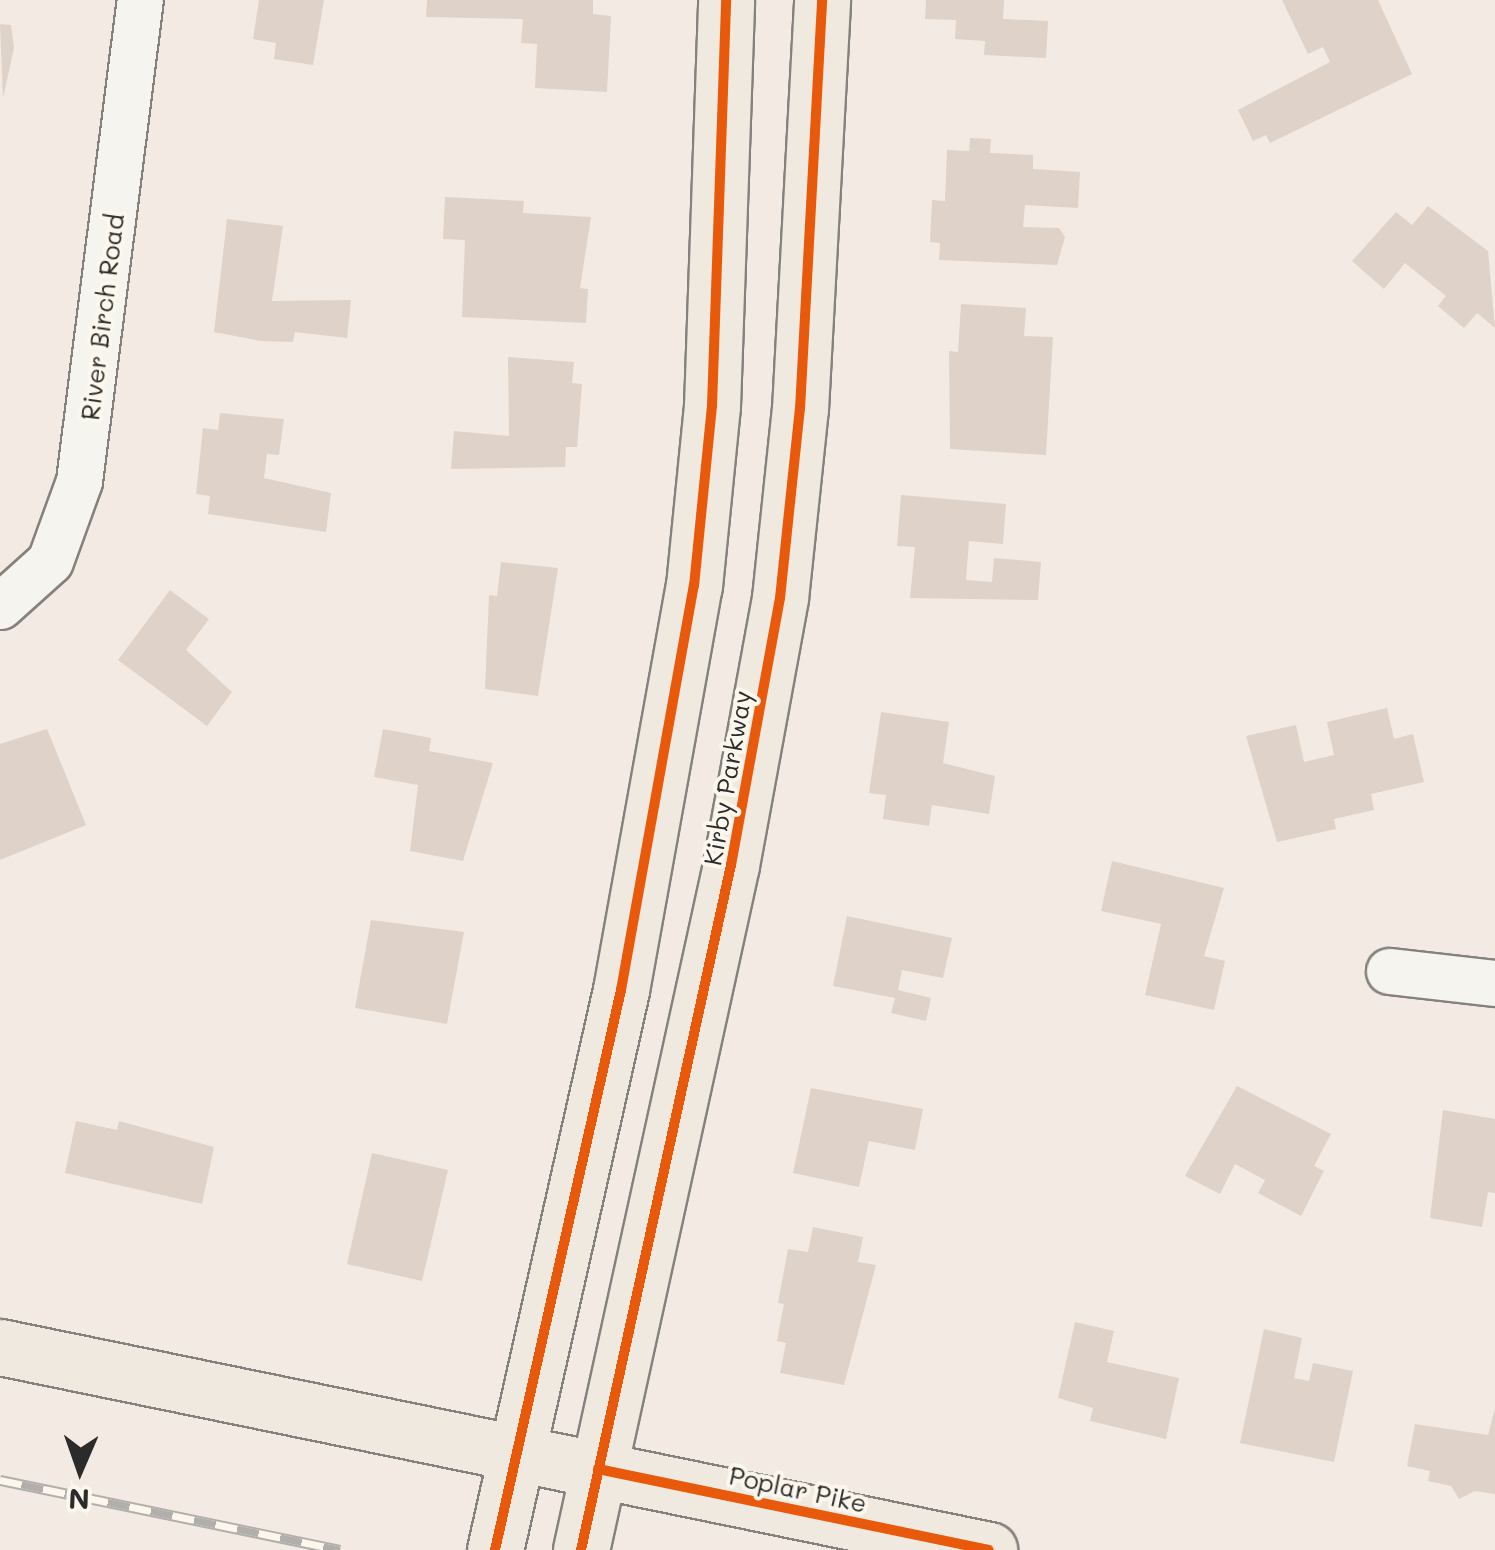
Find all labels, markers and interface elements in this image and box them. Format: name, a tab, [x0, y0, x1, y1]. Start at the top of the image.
street label: River Birch Road	[74, 212, 130, 422]
street label: Kirby Parkway	[697, 688, 757, 868]
north arrow	[30, 1420, 130, 1520]
street label: Poplar Pike	[727, 1460, 869, 1518]
text: N	[68, 1482, 90, 1518]

